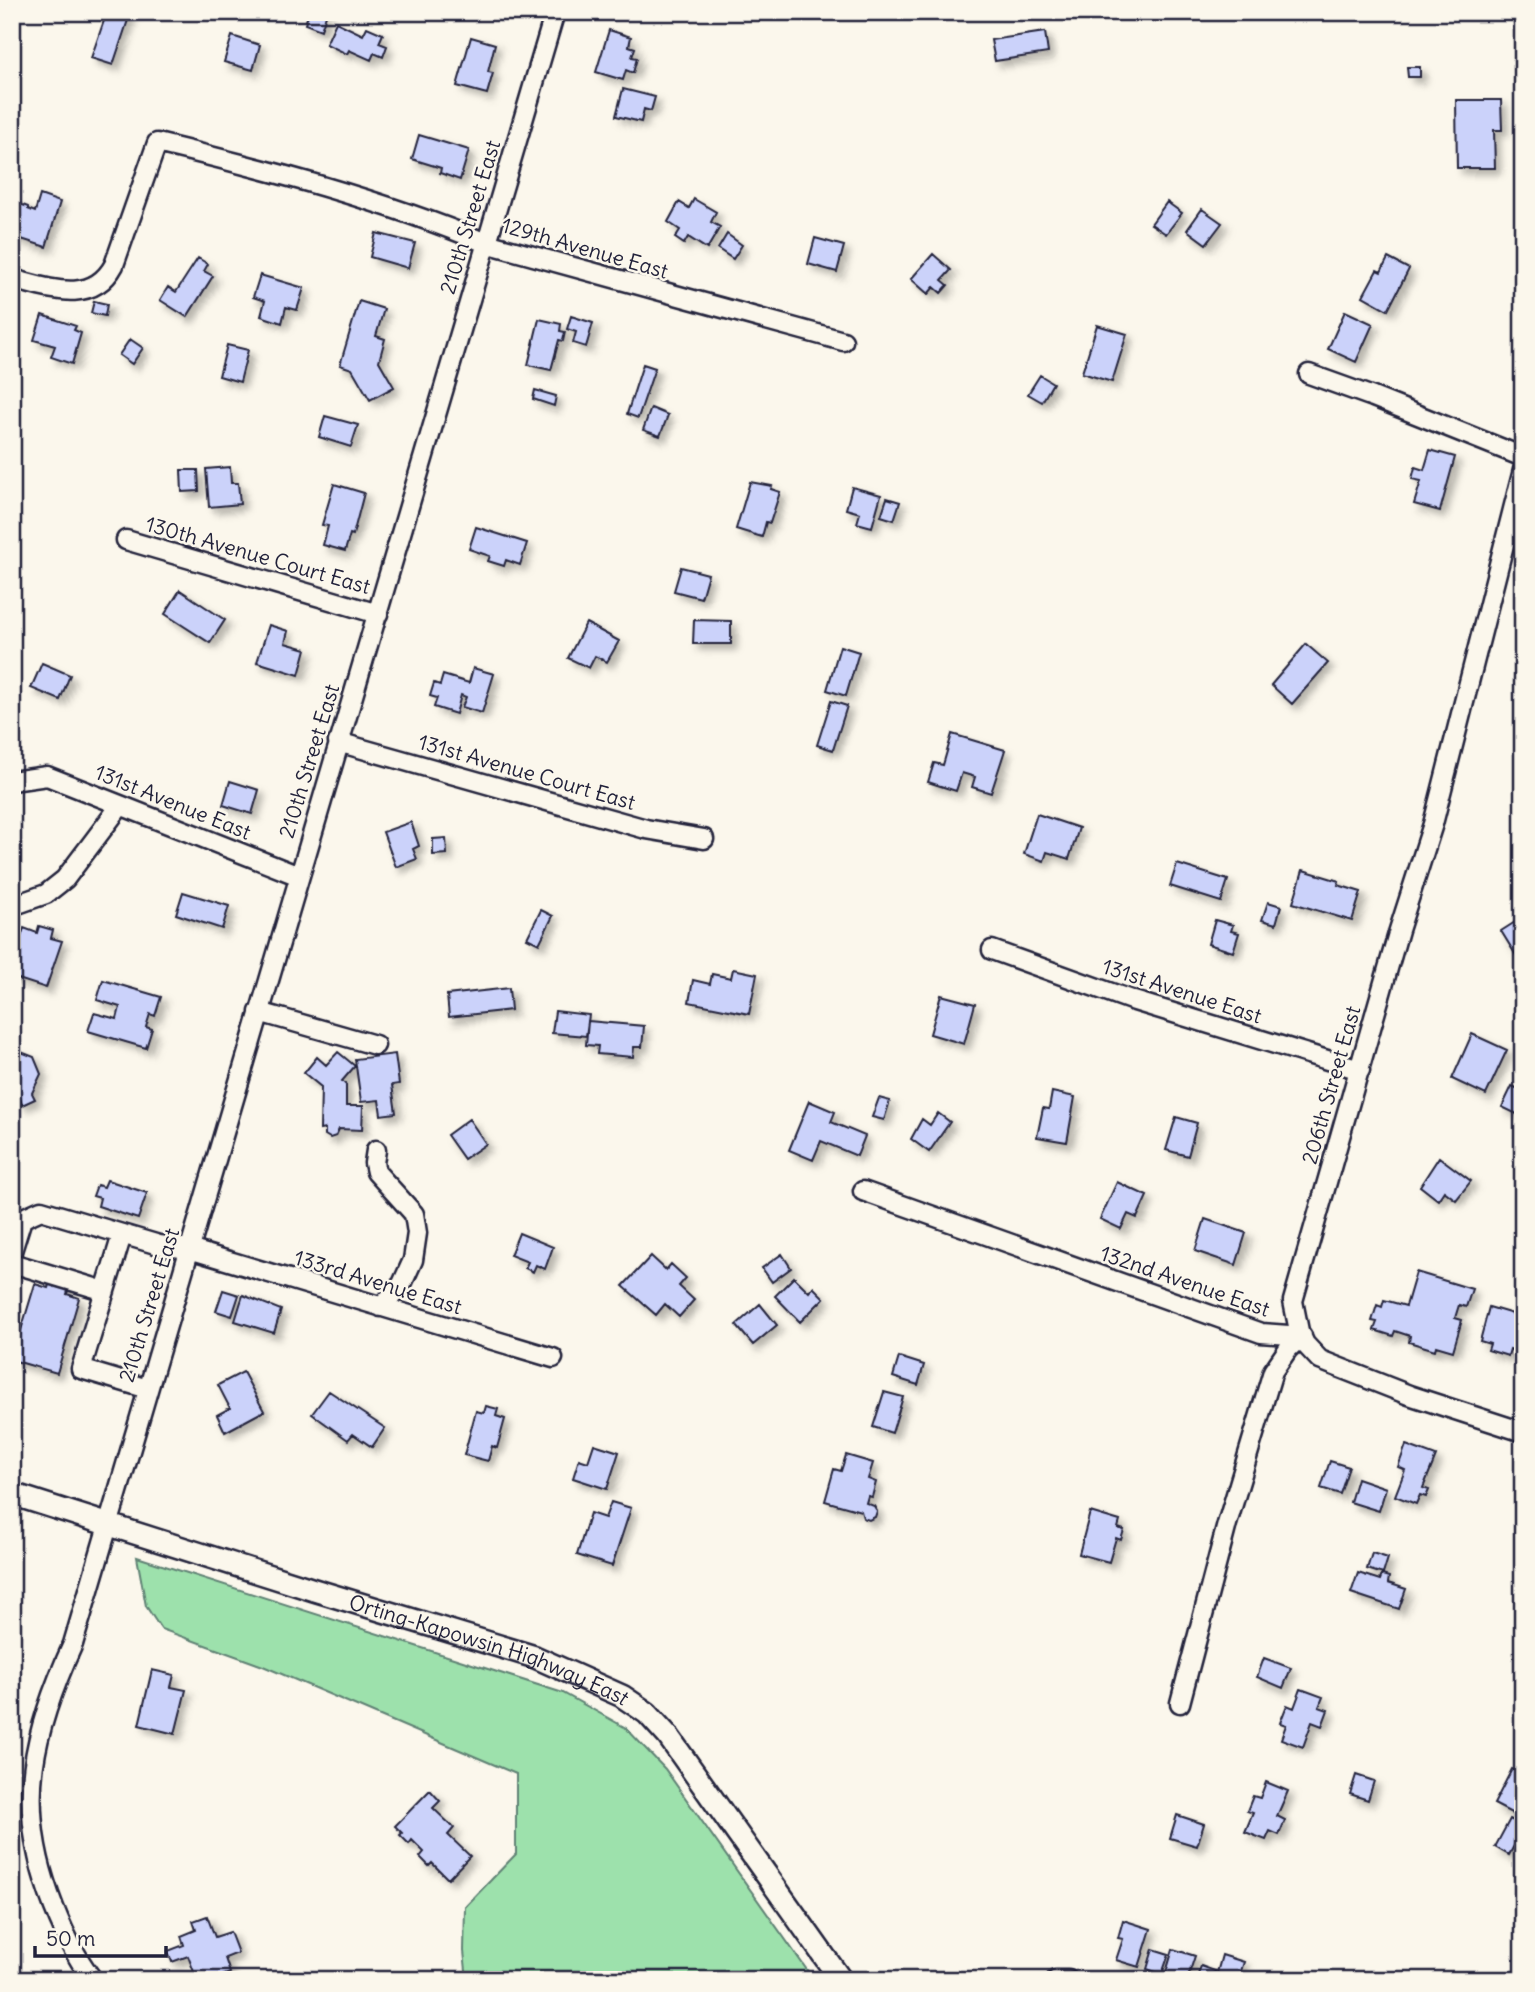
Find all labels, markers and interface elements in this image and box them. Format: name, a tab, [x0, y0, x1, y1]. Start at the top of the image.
street label: 210th Street East	[434, 137, 506, 297]
street label: 129th Avenue East	[499, 211, 671, 285]
street label: 130th Avenue Court East	[142, 510, 374, 600]
street label: 210th Street East	[273, 681, 345, 841]
street label: 131st Avenue Court East	[415, 728, 639, 816]
street label: 131st Avenue East	[91, 758, 255, 846]
street label: 131st Avenue East	[1099, 953, 1265, 1029]
street label: 206th Street East	[1296, 1003, 1366, 1167]
street label: 210th Street East	[113, 1225, 185, 1385]
street label: 132nd Avenue East	[1097, 1239, 1273, 1323]
street label: 133rd Avenue East	[291, 1244, 465, 1320]
street label: Orting-Kapowsin Highway East	[346, 1588, 635, 1711]
scale bar	[35, 1915, 166, 1959]
text: 50 m	[46, 1925, 95, 1952]

